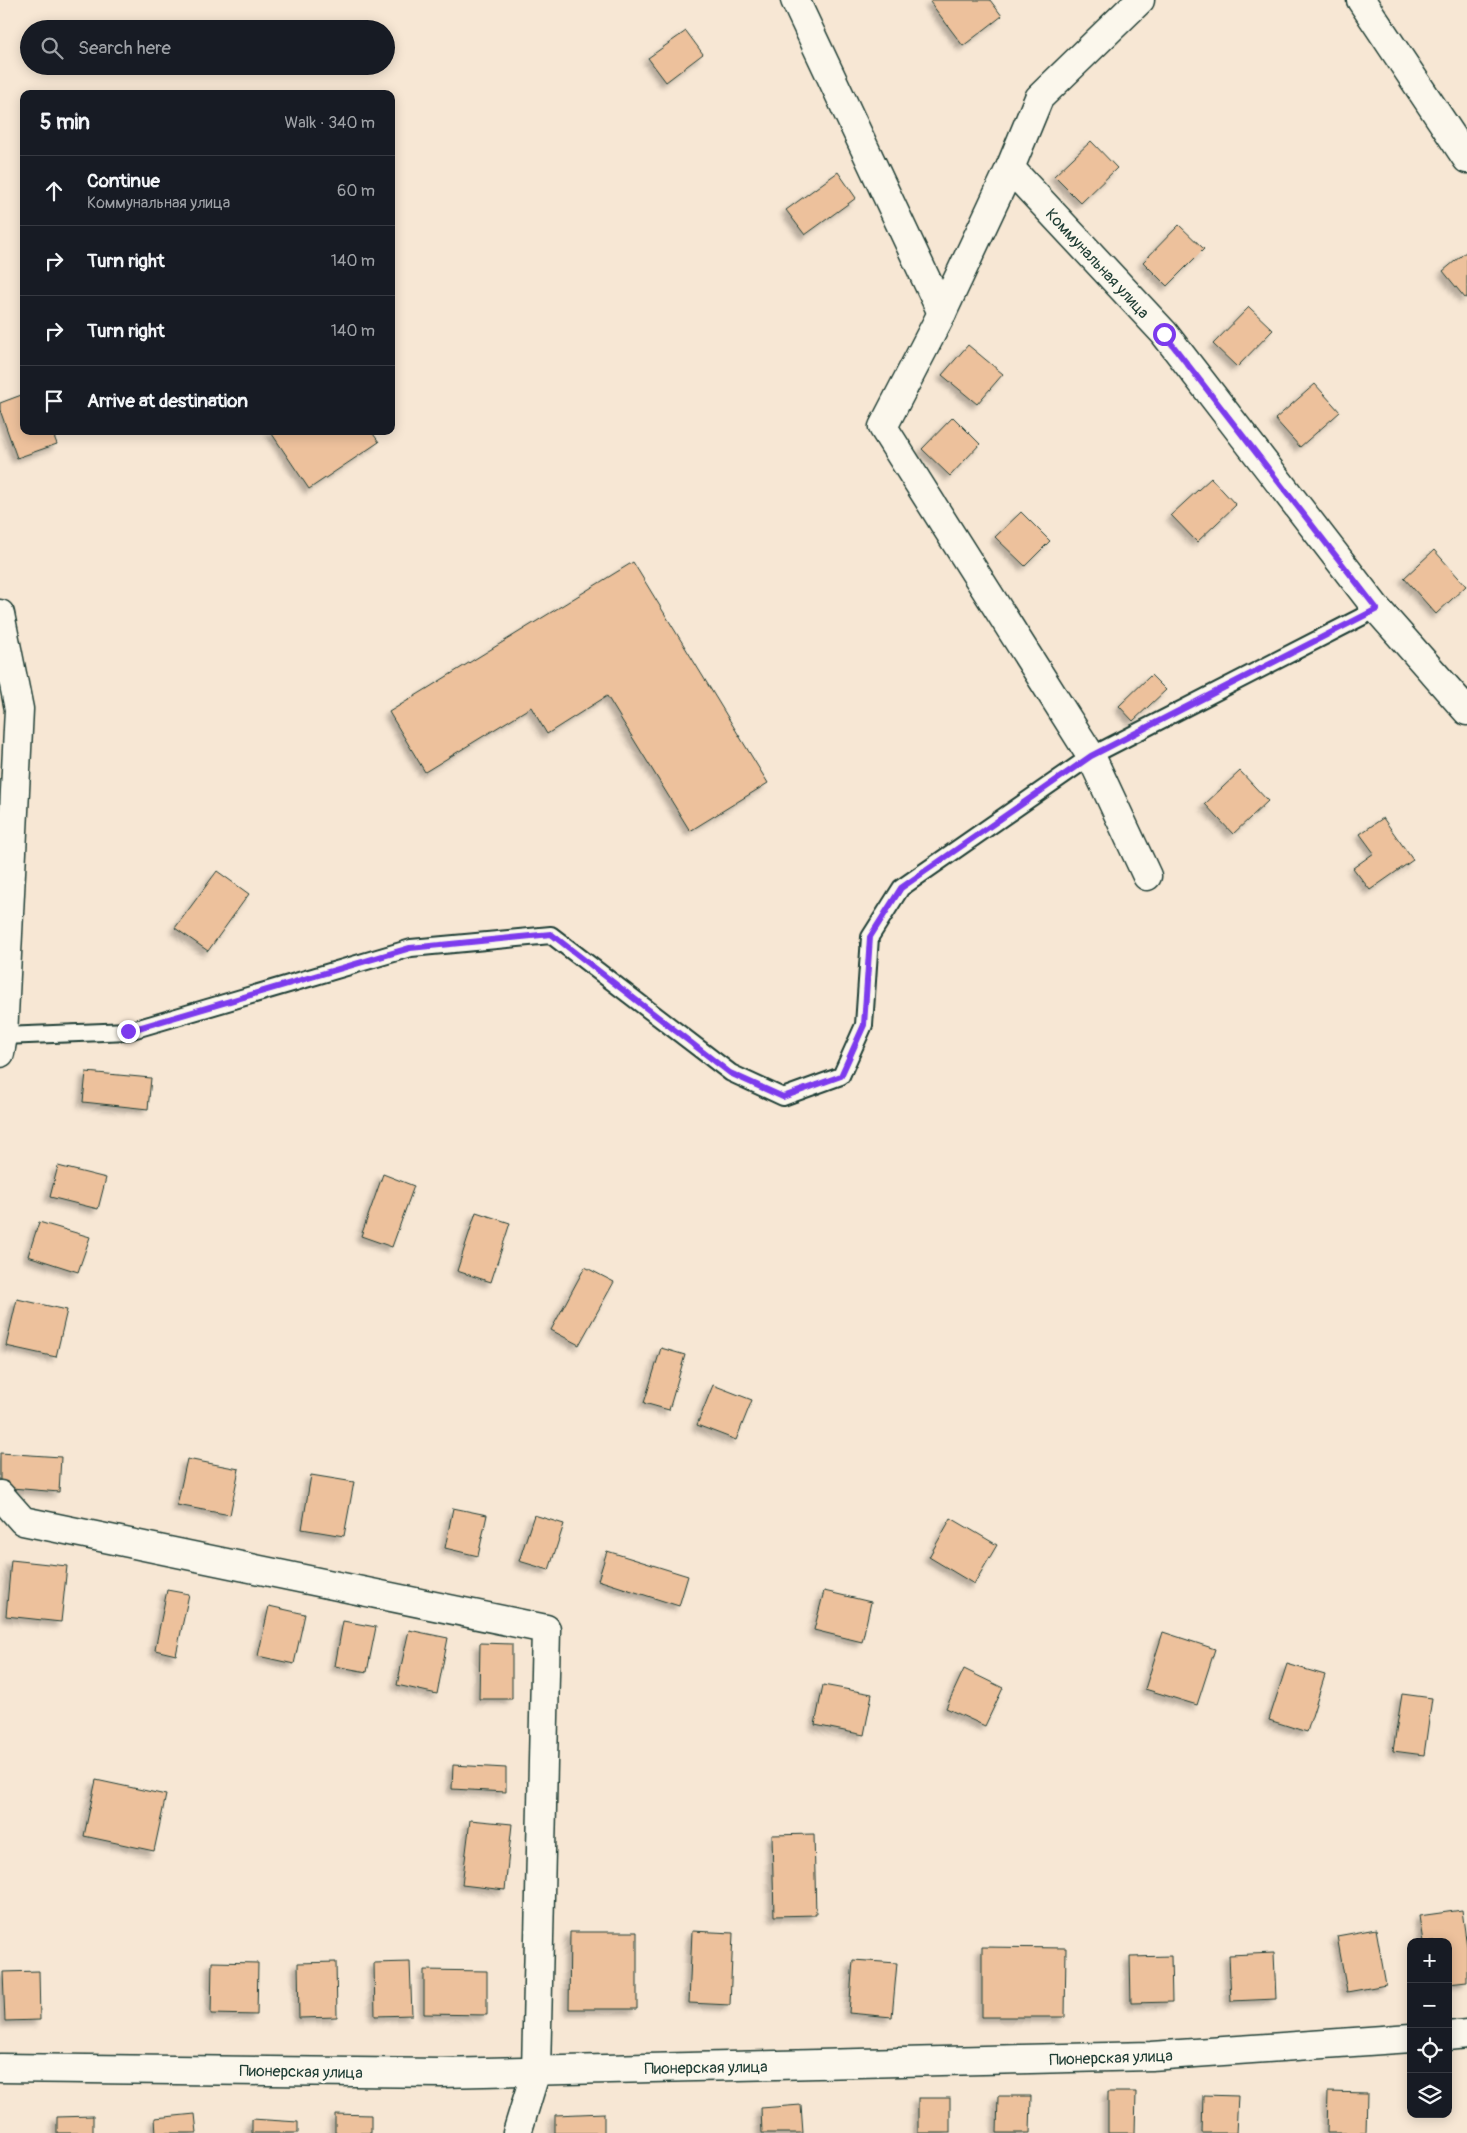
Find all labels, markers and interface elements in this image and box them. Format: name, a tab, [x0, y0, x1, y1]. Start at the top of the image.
search box	[20, 20, 395, 75]
icon: search	[38, 34, 66, 62]
text: Search here	[78, 36, 171, 60]
text: 5 min	[40, 109, 90, 136]
text: Walk · 340 m	[284, 113, 375, 133]
text: Continue	[87, 169, 160, 193]
icon: ahead	[40, 177, 68, 205]
text: 60 m	[337, 181, 375, 201]
text: Коммунальная улица	[87, 193, 230, 213]
street label: Коммунальная улица	[1041, 205, 1153, 323]
icon: right	[40, 247, 68, 275]
text: Turn right	[87, 249, 165, 273]
text: 140 m	[331, 251, 375, 271]
icon: right	[40, 317, 68, 345]
text: Turn right	[87, 319, 165, 343]
text: 140 m	[331, 321, 375, 341]
route start	[1153, 323, 1176, 346]
icon: arrive	[40, 387, 68, 415]
text: Arrive at destination	[87, 389, 248, 413]
route end	[117, 1020, 140, 1043]
map controls	[1407, 1938, 1452, 2118]
button: +	[1407, 1938, 1452, 1983]
button: −	[1407, 1983, 1452, 2028]
button: locate	[1407, 2028, 1452, 2073]
street label: Пионерская улица	[1049, 2046, 1173, 2070]
street label: Пионерская улица	[644, 2057, 768, 2079]
street label: Пионерская улица	[239, 2061, 363, 2083]
button: layers	[1407, 2073, 1452, 2118]

